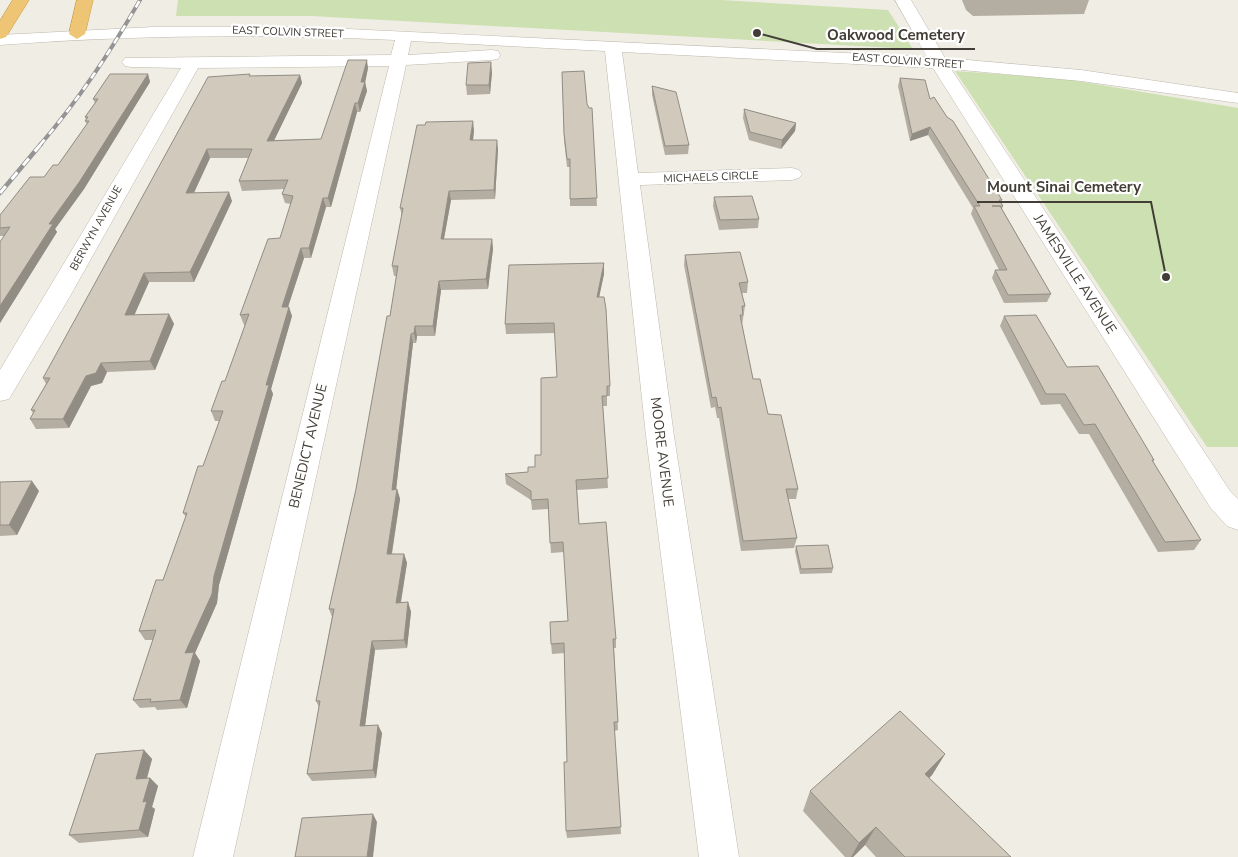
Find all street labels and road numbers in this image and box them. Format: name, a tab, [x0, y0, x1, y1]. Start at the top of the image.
street label: EAST COLVIN STREET	[232, 23, 345, 41]
street label: EAST COLVIN STREET	[852, 50, 965, 72]
street label: MICHAELS CIRCLE	[663, 168, 759, 186]
street label: BERWYN AVENUE	[66, 183, 126, 273]
street label: JAMESVILLE AVENUE	[1029, 210, 1121, 338]
street label: BENEDICT AVENUE	[284, 382, 332, 510]
street label: MOORE AVENUE	[646, 396, 678, 508]

